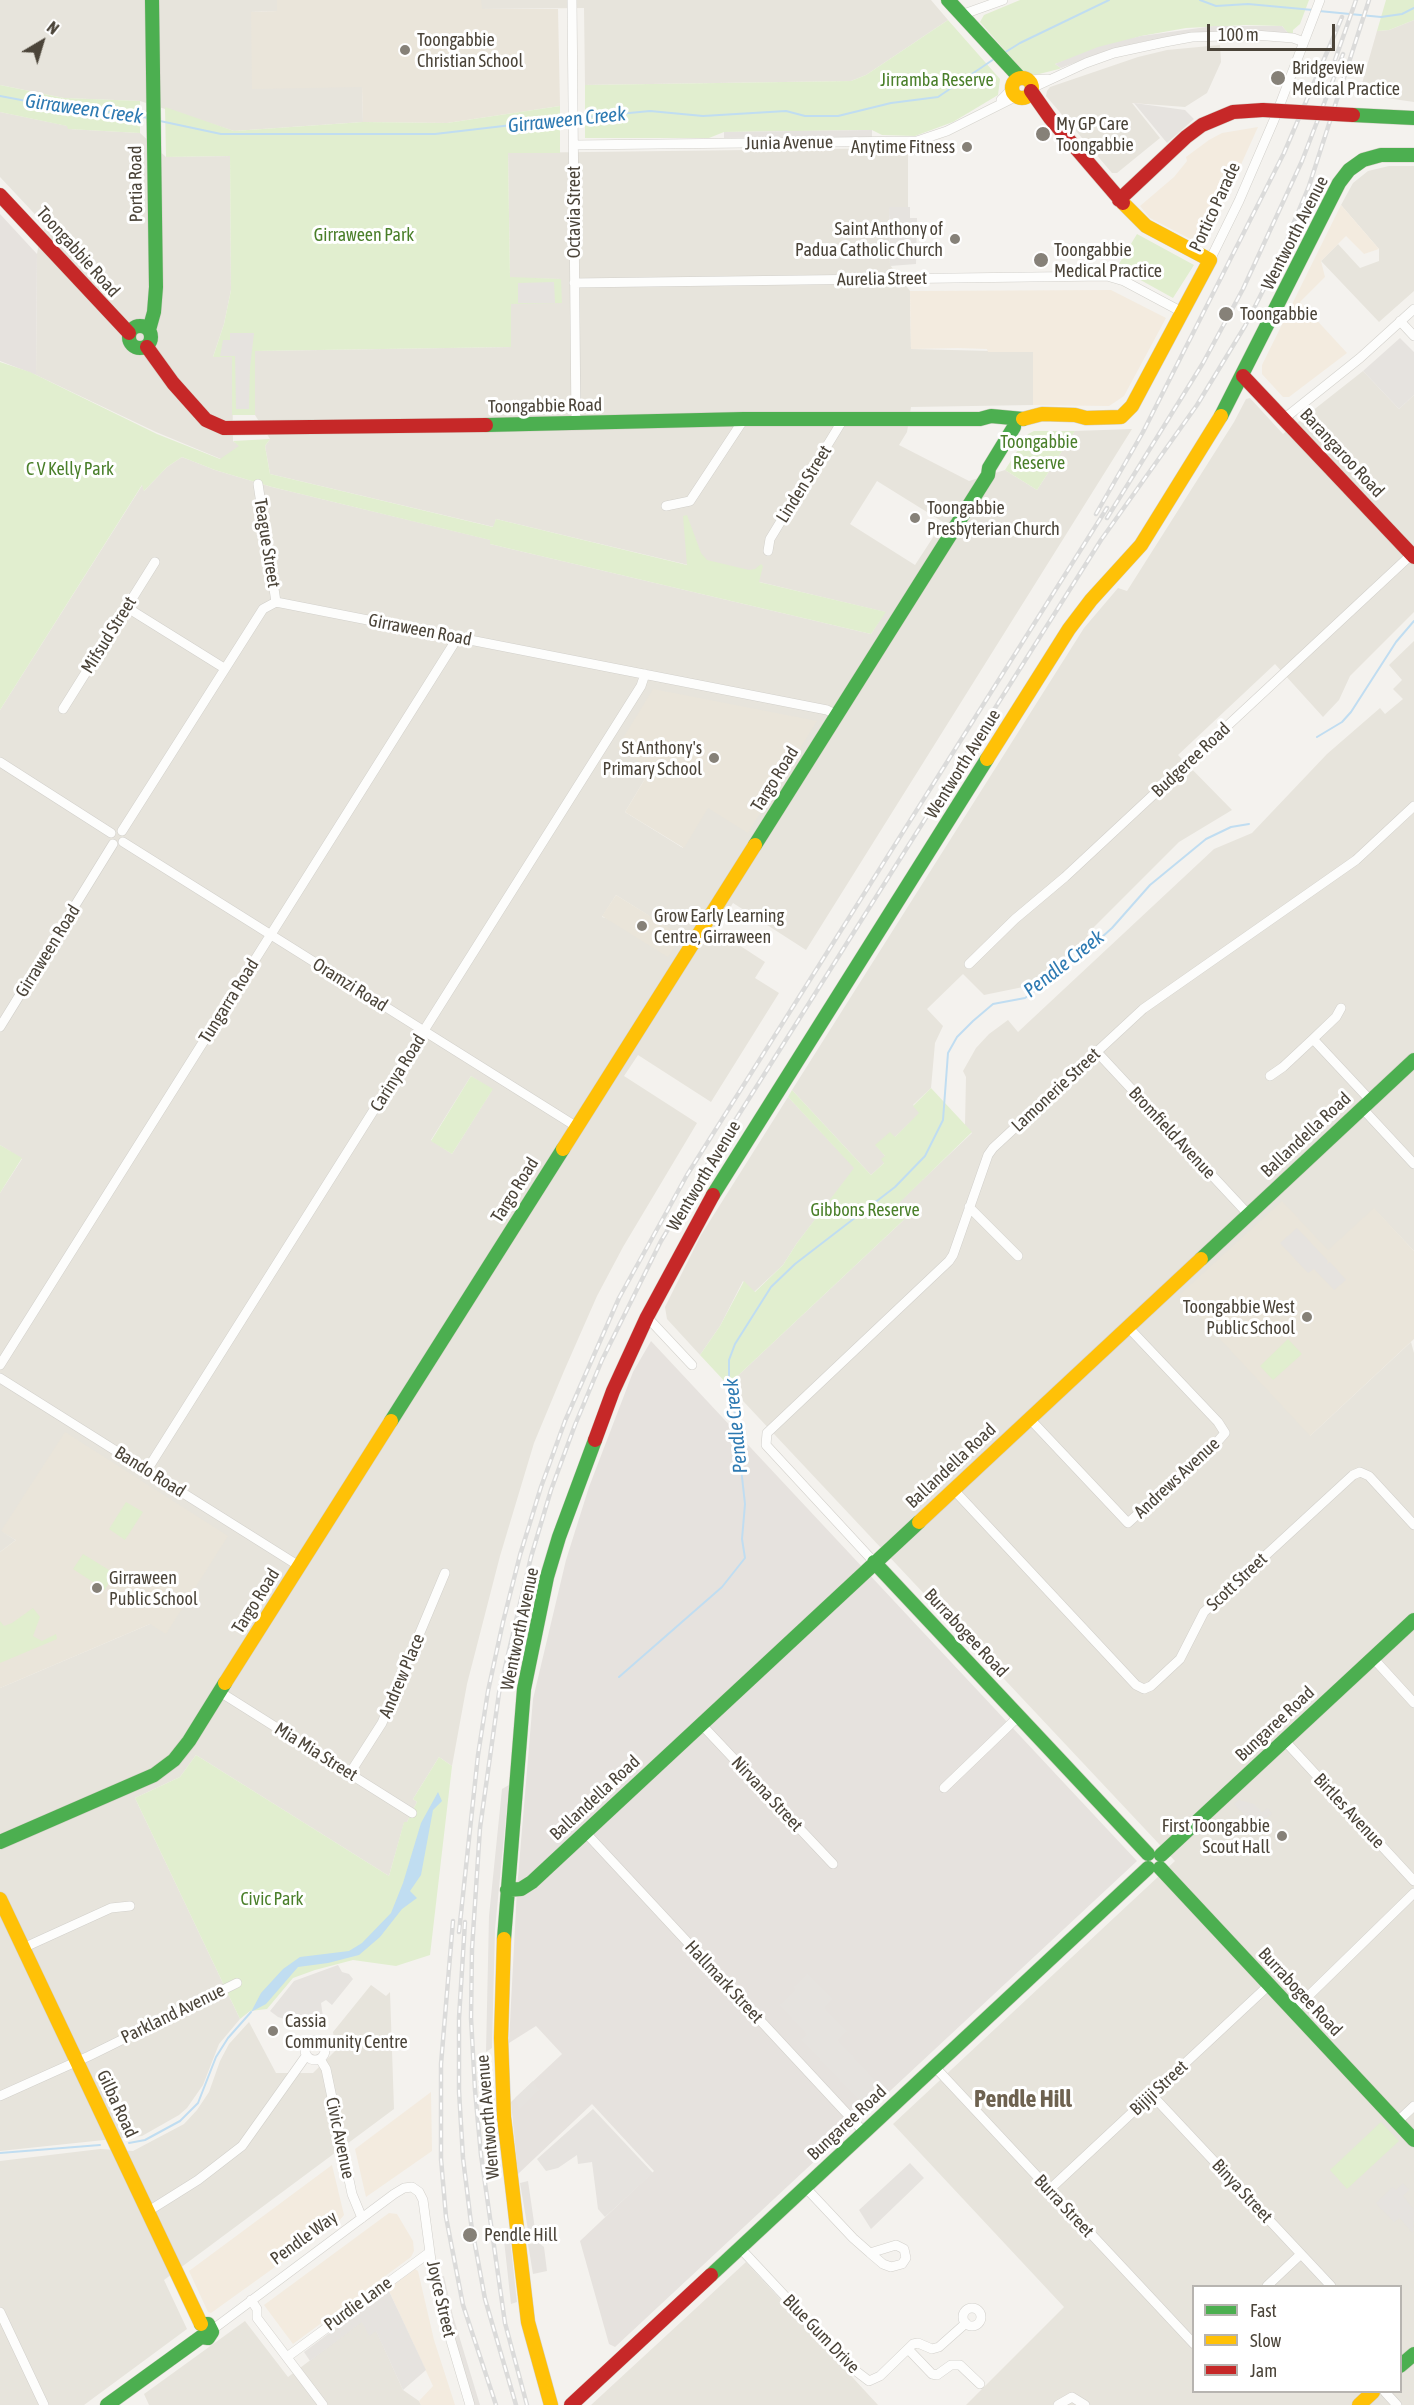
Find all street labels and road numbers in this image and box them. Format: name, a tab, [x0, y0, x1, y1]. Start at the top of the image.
street label: Junia Avenue	[745, 131, 833, 155]
street label: Portia Road	[125, 145, 147, 223]
street label: Portico Parade	[1185, 159, 1245, 255]
street label: Octavia Street	[563, 166, 585, 258]
street label: Wentworth Avenue	[1257, 172, 1333, 294]
street label: Toongabbie Road	[32, 202, 124, 302]
street label: Aurelia Street	[837, 267, 927, 291]
street label: Toongabbie Road	[488, 394, 602, 418]
street label: Barangaroo Road	[1295, 404, 1389, 502]
street label: Linden Street	[772, 441, 836, 527]
street label: Teague Street	[249, 497, 285, 589]
street label: Mifsud Street	[77, 593, 141, 677]
street label: Girraween Road	[367, 609, 473, 651]
street label: Wentworth Avenue	[921, 705, 1005, 823]
street label: Budgeree Road	[1147, 718, 1235, 802]
street label: Targo Road	[747, 743, 803, 815]
street label: Girraween Road	[11, 901, 85, 1001]
street label: Oramzi Road	[309, 954, 391, 1016]
street label: Tungarra Road	[195, 955, 263, 1047]
street label: Carinya Road	[366, 1030, 430, 1116]
street label: Lamonerie Street	[1007, 1043, 1105, 1137]
street label: Bromfield Avenue	[1124, 1083, 1220, 1183]
street label: Ballandella Road	[1257, 1088, 1355, 1182]
street label: Wentworth Avenue	[663, 1117, 745, 1235]
street label: Targo Road	[487, 1154, 543, 1226]
street label: Ballandella Road	[902, 1419, 1000, 1513]
street label: Andrews Avenue	[1130, 1433, 1224, 1523]
street label: Bando Road	[111, 1442, 189, 1502]
street label: Scott Street	[1202, 1549, 1272, 1615]
street label: Targo Road	[228, 1565, 284, 1637]
street label: Wentworth Avenue	[496, 1566, 544, 1692]
street label: Burrabogee Road	[919, 1584, 1013, 1682]
street label: Andrew Place	[375, 1631, 429, 1721]
street label: Bungaree Road	[1231, 1682, 1319, 1766]
street label: Mia Mia Street	[271, 1718, 361, 1786]
street label: Ballandella Road	[546, 1751, 644, 1845]
street label: Nirvana Street	[727, 1752, 807, 1836]
street label: Birtles Avenue	[1309, 1769, 1389, 1853]
street label: Hallmark Street	[680, 1936, 768, 2028]
street label: Burrabogee Road	[1253, 1943, 1347, 2041]
street label: Parkland Avenue	[118, 1980, 228, 2048]
street label: Wentworth Avenue	[472, 2054, 504, 2180]
street label: Bijiji Street	[1126, 2056, 1192, 2120]
street label: Gilba Road	[92, 2067, 142, 2141]
street label: Bungaree Road	[803, 2081, 891, 2165]
street label: Civic Avenue	[321, 2095, 359, 2181]
street label: Binya Street	[1207, 2155, 1277, 2227]
street label: Burra Street	[1030, 2170, 1098, 2242]
street label: Pendle Way	[266, 2206, 342, 2270]
street label: Joyce Street	[422, 2259, 460, 2339]
street label: Purdie Lane	[320, 2272, 396, 2336]
street label: Blue Gum Drive	[778, 2290, 864, 2378]

